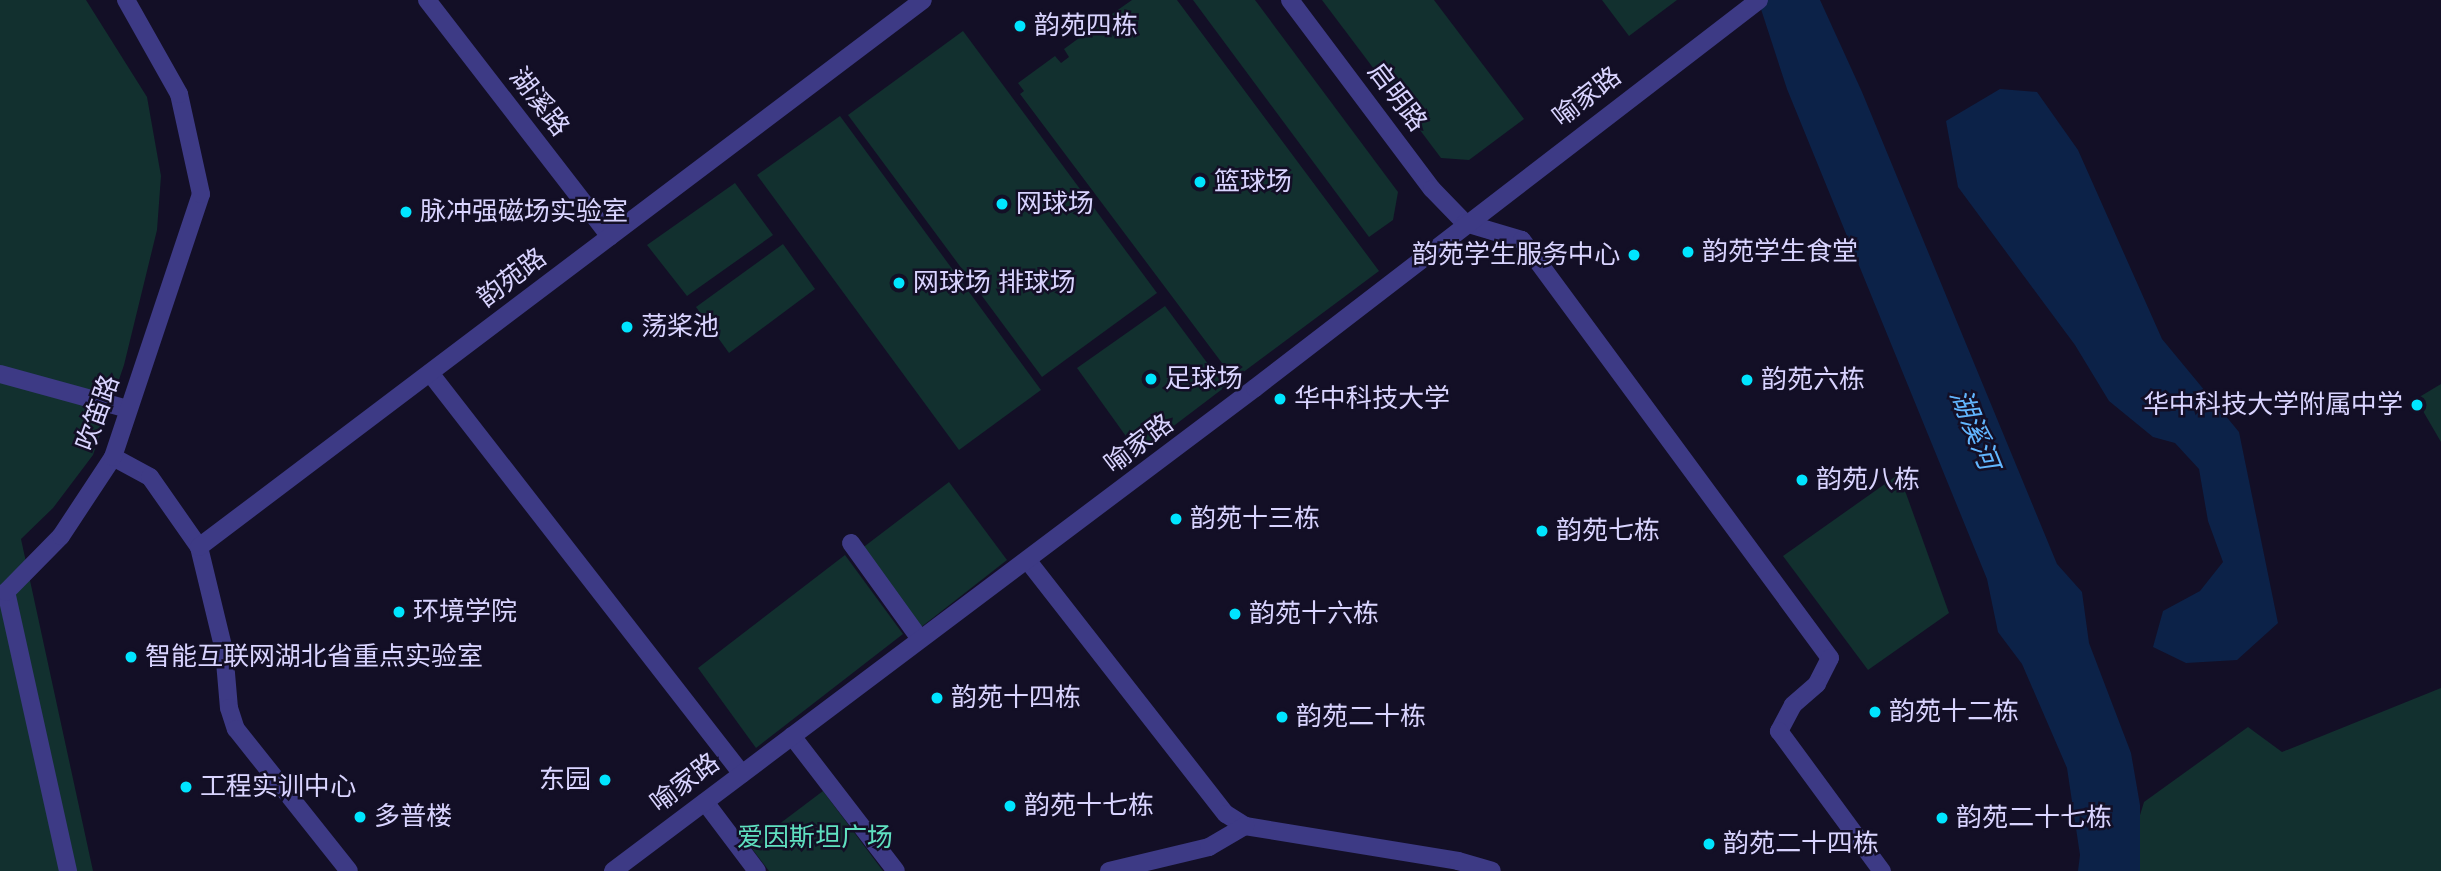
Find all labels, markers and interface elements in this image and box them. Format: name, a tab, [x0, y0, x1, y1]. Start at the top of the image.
place label: 韵苑四栋	[1034, 10, 1138, 42]
marker: 韵苑四栋	[1012, 18, 1028, 34]
street label: 启明路	[1361, 56, 1433, 138]
street label: 喻家路	[1547, 61, 1627, 133]
street label: 湖溪路	[503, 62, 575, 142]
place label: 篮球场	[1214, 166, 1292, 198]
marker: 篮球场	[1192, 174, 1208, 190]
place label: 网球场	[1016, 188, 1094, 220]
place label: 脉冲强磁场实验室	[420, 196, 628, 228]
marker: 网球场	[994, 196, 1010, 212]
marker: 脉冲强磁场实验室	[398, 204, 414, 220]
place label: 韵苑学生食堂	[1702, 236, 1858, 268]
place label: 韵苑学生服务中心	[1412, 239, 1620, 271]
street label: 韵苑路	[471, 242, 553, 314]
marker: 韵苑学生食堂	[1680, 244, 1696, 260]
marker: 韵苑学生服务中心	[1626, 247, 1642, 263]
place label: 网球场 排球场	[913, 267, 1076, 299]
marker: 网球场 排球场	[891, 275, 907, 291]
place label: 荡桨池	[641, 311, 719, 343]
marker: 荡桨池	[619, 319, 635, 335]
place label: 足球场	[1165, 363, 1243, 395]
place label: 韵苑六栋	[1761, 364, 1865, 396]
street label: 吹笛路	[70, 371, 126, 455]
marker: 足球场	[1143, 371, 1159, 387]
marker: 韵苑六栋	[1739, 372, 1755, 388]
place label: 华中科技大学	[1294, 383, 1450, 415]
water label: 湖溪河	[1944, 384, 2006, 474]
place label: 华中科技大学附属中学	[2143, 389, 2403, 421]
marker: 华中科技大学	[1272, 391, 1288, 407]
marker: 华中科技大学附属中学	[2409, 397, 2425, 413]
street label: 喻家路	[1098, 408, 1180, 480]
place label: 韵苑八栋	[1816, 464, 1920, 496]
marker: 韵苑八栋	[1794, 472, 1810, 488]
place label: 韵苑十三栋	[1190, 503, 1320, 535]
marker: 韵苑十三栋	[1168, 511, 1184, 527]
place label: 韵苑七栋	[1556, 515, 1660, 547]
marker: 韵苑七栋	[1534, 523, 1550, 539]
place label: 环境学院	[413, 596, 517, 628]
place label: 韵苑十六栋	[1249, 598, 1379, 630]
marker: 环境学院	[391, 604, 407, 620]
marker: 韵苑十六栋	[1227, 606, 1243, 622]
place label: 智能互联网湖北省重点实验室	[145, 641, 483, 673]
marker: 智能互联网湖北省重点实验室	[123, 649, 139, 665]
place label: 韵苑十四栋	[951, 682, 1081, 714]
marker: 韵苑十四栋	[929, 690, 945, 706]
place label: 韵苑十二栋	[1889, 696, 2019, 728]
place label: 韵苑二十栋	[1296, 701, 1426, 733]
marker: 韵苑十二栋	[1867, 704, 1883, 720]
marker: 韵苑二十栋	[1274, 709, 1290, 725]
street label: 喻家路	[644, 747, 726, 819]
place label: 东园	[539, 764, 591, 796]
place label: 工程实训中心	[200, 771, 356, 803]
marker: 东园	[597, 772, 613, 788]
marker: 工程实训中心	[178, 779, 194, 795]
place label: 韵苑十七栋	[1024, 790, 1154, 822]
marker: 韵苑十七栋	[1002, 798, 1018, 814]
place label: 多普楼	[374, 801, 452, 833]
place label: 韵苑二十七栋	[1956, 802, 2112, 834]
marker: 多普楼	[352, 809, 368, 825]
marker: 韵苑二十七栋	[1934, 810, 1950, 826]
park label: 爱因斯坦广场	[737, 822, 893, 854]
place label: 韵苑二十四栋	[1723, 828, 1879, 860]
marker: 韵苑二十四栋	[1701, 836, 1717, 852]

